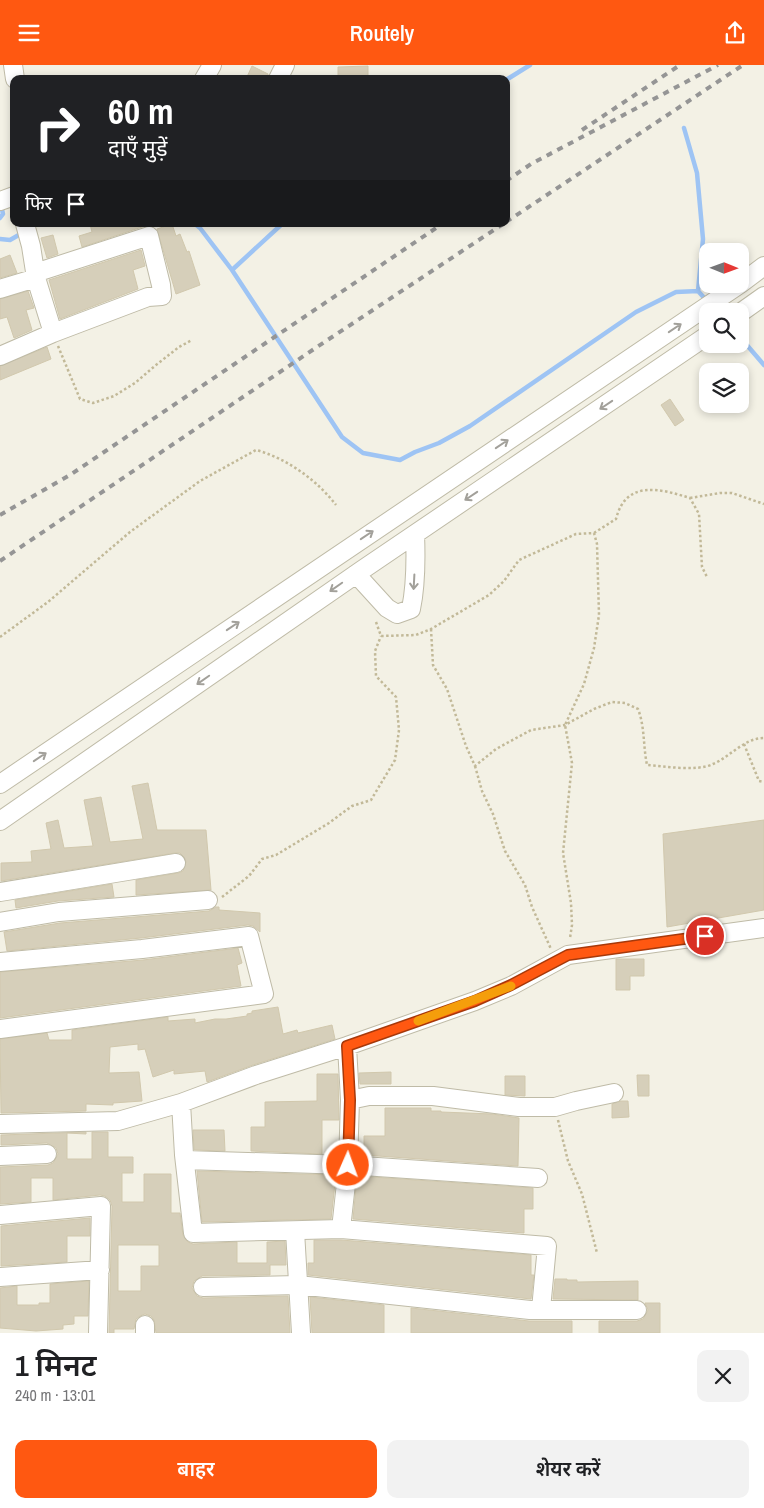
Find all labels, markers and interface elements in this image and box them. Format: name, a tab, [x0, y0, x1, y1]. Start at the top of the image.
text: Routely	[350, 18, 414, 48]
icon: menu	[15, 19, 43, 47]
icon: share	[721, 19, 749, 47]
text: 60 m	[108, 88, 173, 135]
icon: right	[25, 95, 90, 160]
text: दाएँ मुड़ें	[108, 133, 168, 163]
text: फिर	[25, 190, 52, 216]
icon: arrive	[62, 190, 90, 218]
north arrow	[699, 243, 749, 293]
map controls	[699, 243, 749, 413]
button: search	[699, 303, 749, 353]
one-way arrow	[667, 323, 681, 333]
button: layers	[699, 363, 749, 413]
one-way arrow	[599, 400, 613, 410]
one-way arrow	[495, 439, 509, 449]
one-way arrow	[464, 491, 478, 501]
one-way arrow	[360, 530, 374, 540]
one-way arrow	[409, 574, 418, 590]
one-way arrow	[330, 582, 344, 592]
one-way arrow	[225, 621, 239, 631]
one-way arrow	[196, 675, 210, 685]
one-way arrow	[33, 752, 47, 762]
pin	[684, 915, 726, 957]
icon: arrive	[691, 922, 719, 950]
position arrow	[321, 1138, 373, 1190]
text: 1 मिनट	[15, 1345, 96, 1385]
button: close	[697, 1350, 749, 1402]
text: 240 m · 13:01	[15, 1384, 95, 1406]
button: बाहर	[15, 1440, 377, 1498]
button: शेयर करें	[387, 1440, 749, 1498]

